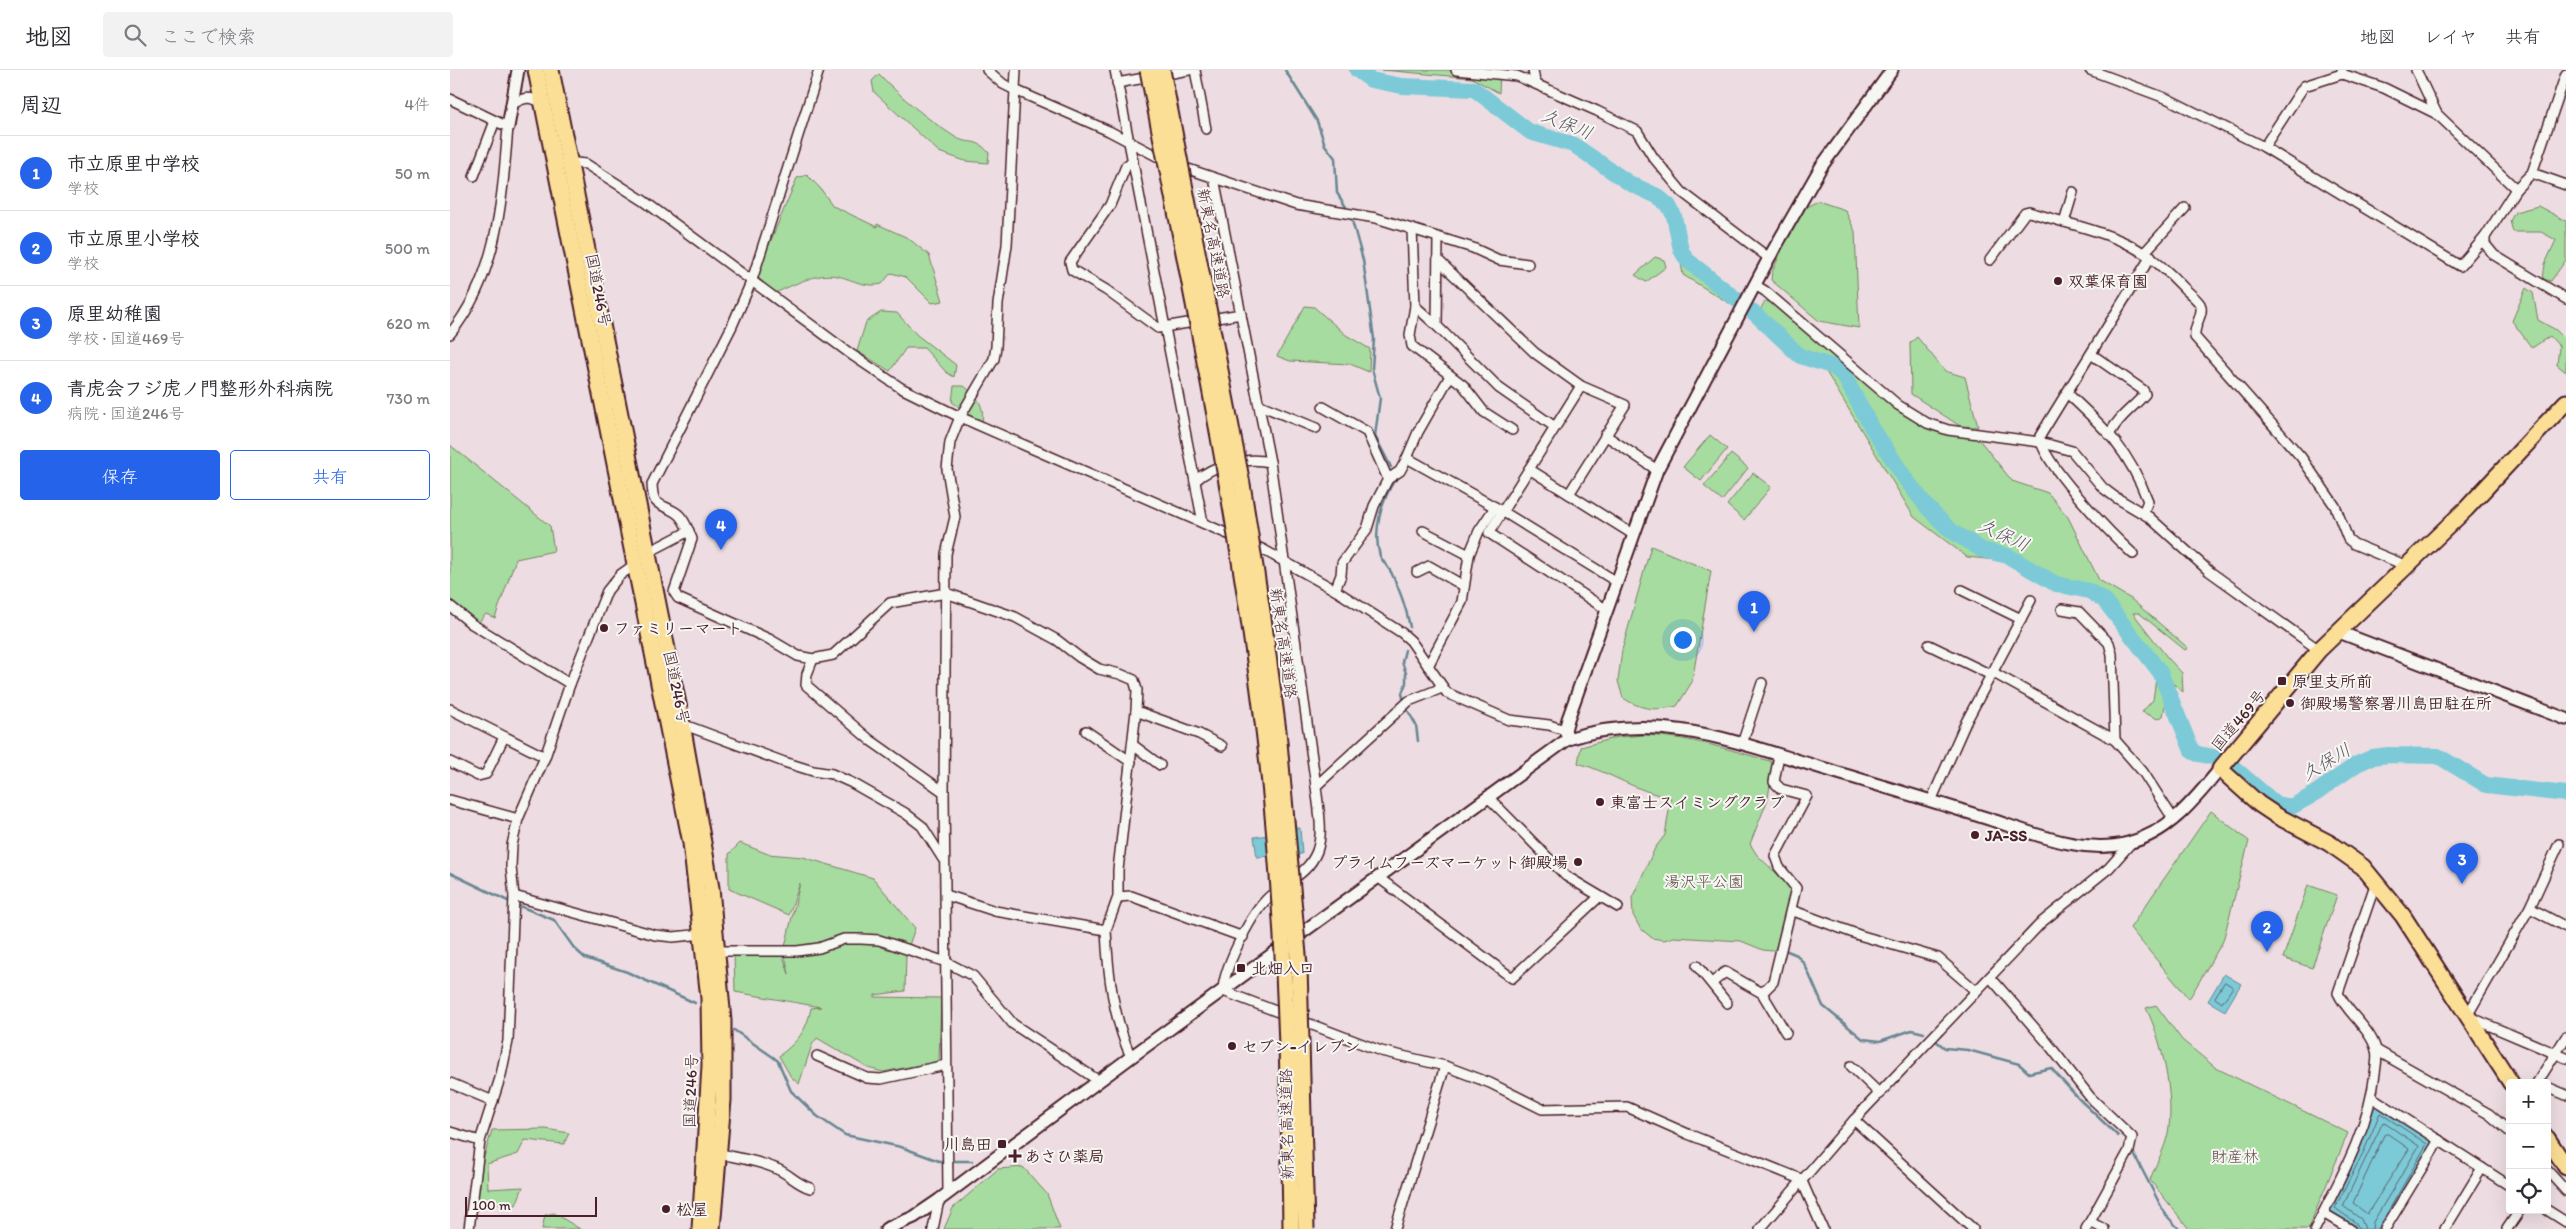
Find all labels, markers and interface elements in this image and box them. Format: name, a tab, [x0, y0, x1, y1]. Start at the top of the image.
search box	[103, 12, 453, 57]
icon: search	[121, 21, 149, 49]
text: 地図	[25, 22, 73, 51]
text: ここで検索	[161, 25, 256, 48]
text: 地図	[2360, 26, 2396, 48]
text: レイヤ	[2424, 26, 2477, 48]
text: 共有	[2505, 26, 2541, 48]
text: 周辺	[20, 92, 62, 117]
text: 4件	[404, 95, 430, 114]
water label: 久保川	[1538, 104, 1596, 144]
text: 市立原里中学校	[67, 152, 200, 175]
text: 1	[32, 164, 40, 183]
text: 50 m	[395, 164, 430, 183]
text: 学校	[67, 179, 99, 198]
street label: 新東名高速道路	[1193, 186, 1234, 300]
text: 市立原里小学校	[67, 227, 200, 250]
text: 2	[32, 239, 40, 258]
text: 500 m	[385, 239, 430, 258]
street label: 国道246号	[582, 252, 615, 328]
text: 学校	[67, 254, 99, 273]
place label: 双葉保育園	[2068, 272, 2148, 291]
marker: 双葉保育園	[2052, 275, 2064, 287]
text: 原里幼稚園	[67, 302, 162, 325]
text: 3	[32, 314, 40, 333]
text: 620 m	[386, 314, 430, 333]
text: 学校 · 国道469号	[67, 329, 185, 348]
text: 青虎会フジ虎ノ門整形外科病院	[67, 377, 333, 400]
text: 4	[31, 389, 41, 408]
text: 730 m	[386, 389, 430, 408]
text: 病院 · 国道246号	[67, 404, 185, 423]
button: 保存	[20, 450, 220, 500]
button: 共有	[230, 450, 430, 500]
pin: 4	[705, 509, 737, 550]
water label: 久保川	[1975, 514, 2033, 556]
street label: 新東名高速道路	[1266, 586, 1301, 700]
pin: 1	[1738, 591, 1770, 632]
place label: ファミリーマート	[614, 619, 743, 638]
marker: ファミリーマート	[598, 622, 610, 634]
your location	[1670, 627, 1696, 653]
street label: 国道246号	[659, 649, 694, 726]
place label: 原里支所前	[2292, 672, 2372, 691]
marker: 原里支所前	[2276, 675, 2288, 687]
street label: 国道469号	[2207, 686, 2270, 755]
place label: 御殿場警察署川島田駐在所	[2300, 694, 2492, 713]
marker: 御殿場警察署川島田駐在所	[2284, 697, 2296, 709]
water label: 久保川	[2297, 739, 2355, 785]
place label: 東富士スイミングクラブ	[1610, 793, 1785, 812]
marker: 東富士スイミングクラブ	[1594, 796, 1606, 808]
place label: JA-SS	[1984, 826, 2027, 845]
marker: JA-SS	[1969, 829, 1981, 841]
pin: 3	[2446, 843, 2478, 884]
place label: プライムフーズマーケット御殿場	[1331, 853, 1568, 872]
marker: プライムフーズマーケット御殿場	[1572, 856, 1584, 868]
park label: 湯沢平公園	[1664, 872, 1744, 891]
pin: 2	[2251, 911, 2283, 952]
place label: 北畑入口	[1251, 959, 1315, 978]
marker: 北畑入口	[1235, 962, 1247, 974]
place label: セブン-イレブン	[1242, 1037, 1360, 1056]
marker: セブン-イレブン	[1226, 1040, 1238, 1052]
street label: 国道246号	[680, 1053, 701, 1129]
street label: 新東名高速道路	[1276, 1068, 1297, 1180]
map controls	[2506, 1079, 2551, 1214]
button: +	[2506, 1079, 2551, 1124]
button: −	[2506, 1124, 2551, 1169]
place label: 川島田	[944, 1135, 992, 1154]
marker: 川島田	[996, 1138, 1008, 1150]
place label: あさひ薬局	[1025, 1147, 1105, 1166]
park label: 財産林	[2211, 1147, 2259, 1166]
marker: あさひ薬局	[1009, 1150, 1021, 1162]
button: locate	[2506, 1169, 2551, 1214]
scale bar	[465, 1194, 598, 1217]
text: 100 m	[472, 1197, 511, 1214]
place label: 松屋	[676, 1200, 708, 1219]
marker: 松屋	[660, 1203, 672, 1215]

